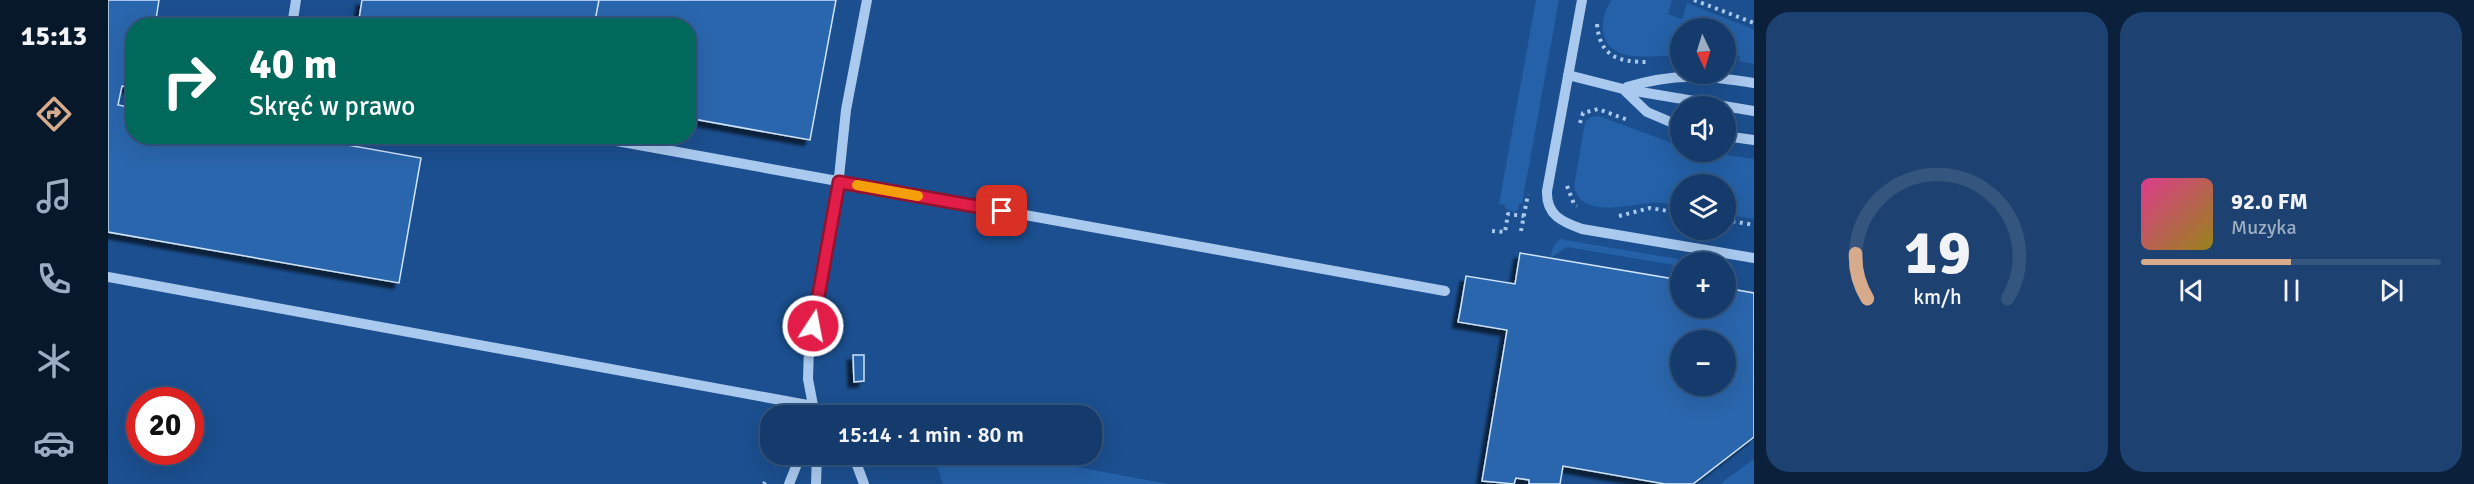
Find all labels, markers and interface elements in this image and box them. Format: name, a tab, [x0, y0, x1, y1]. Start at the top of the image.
north arrow	[1670, 18, 1736, 84]
map controls	[1670, 18, 1736, 396]
text: 15:13	[21, 20, 87, 53]
text: 40 m	[249, 39, 338, 90]
icon: right	[150, 42, 228, 120]
text: Skręć w prawo	[249, 90, 415, 123]
icon: directions	[33, 93, 75, 135]
button: sound	[1670, 96, 1736, 162]
button: layers	[1670, 174, 1736, 240]
icon: music	[33, 175, 75, 217]
pin	[976, 185, 1027, 236]
text: 92.0 FM	[2231, 188, 2308, 215]
icon: arrive	[985, 194, 1018, 227]
text: 19	[1903, 214, 1971, 291]
text: Muzyka	[2231, 215, 2297, 240]
button: +	[1670, 252, 1736, 318]
icon: phone	[33, 258, 75, 300]
icon: previous	[2175, 274, 2208, 307]
icon: pause	[2275, 274, 2308, 307]
icon: next	[2375, 274, 2408, 307]
text: km/h	[1913, 284, 1961, 310]
position arrow	[781, 294, 845, 358]
button: −	[1670, 330, 1736, 396]
icon: climate	[33, 340, 75, 382]
speed limit sign: 20	[126, 387, 204, 465]
text: 15:14 · 1 min · 80 m	[838, 421, 1024, 448]
icon: car	[33, 422, 75, 464]

